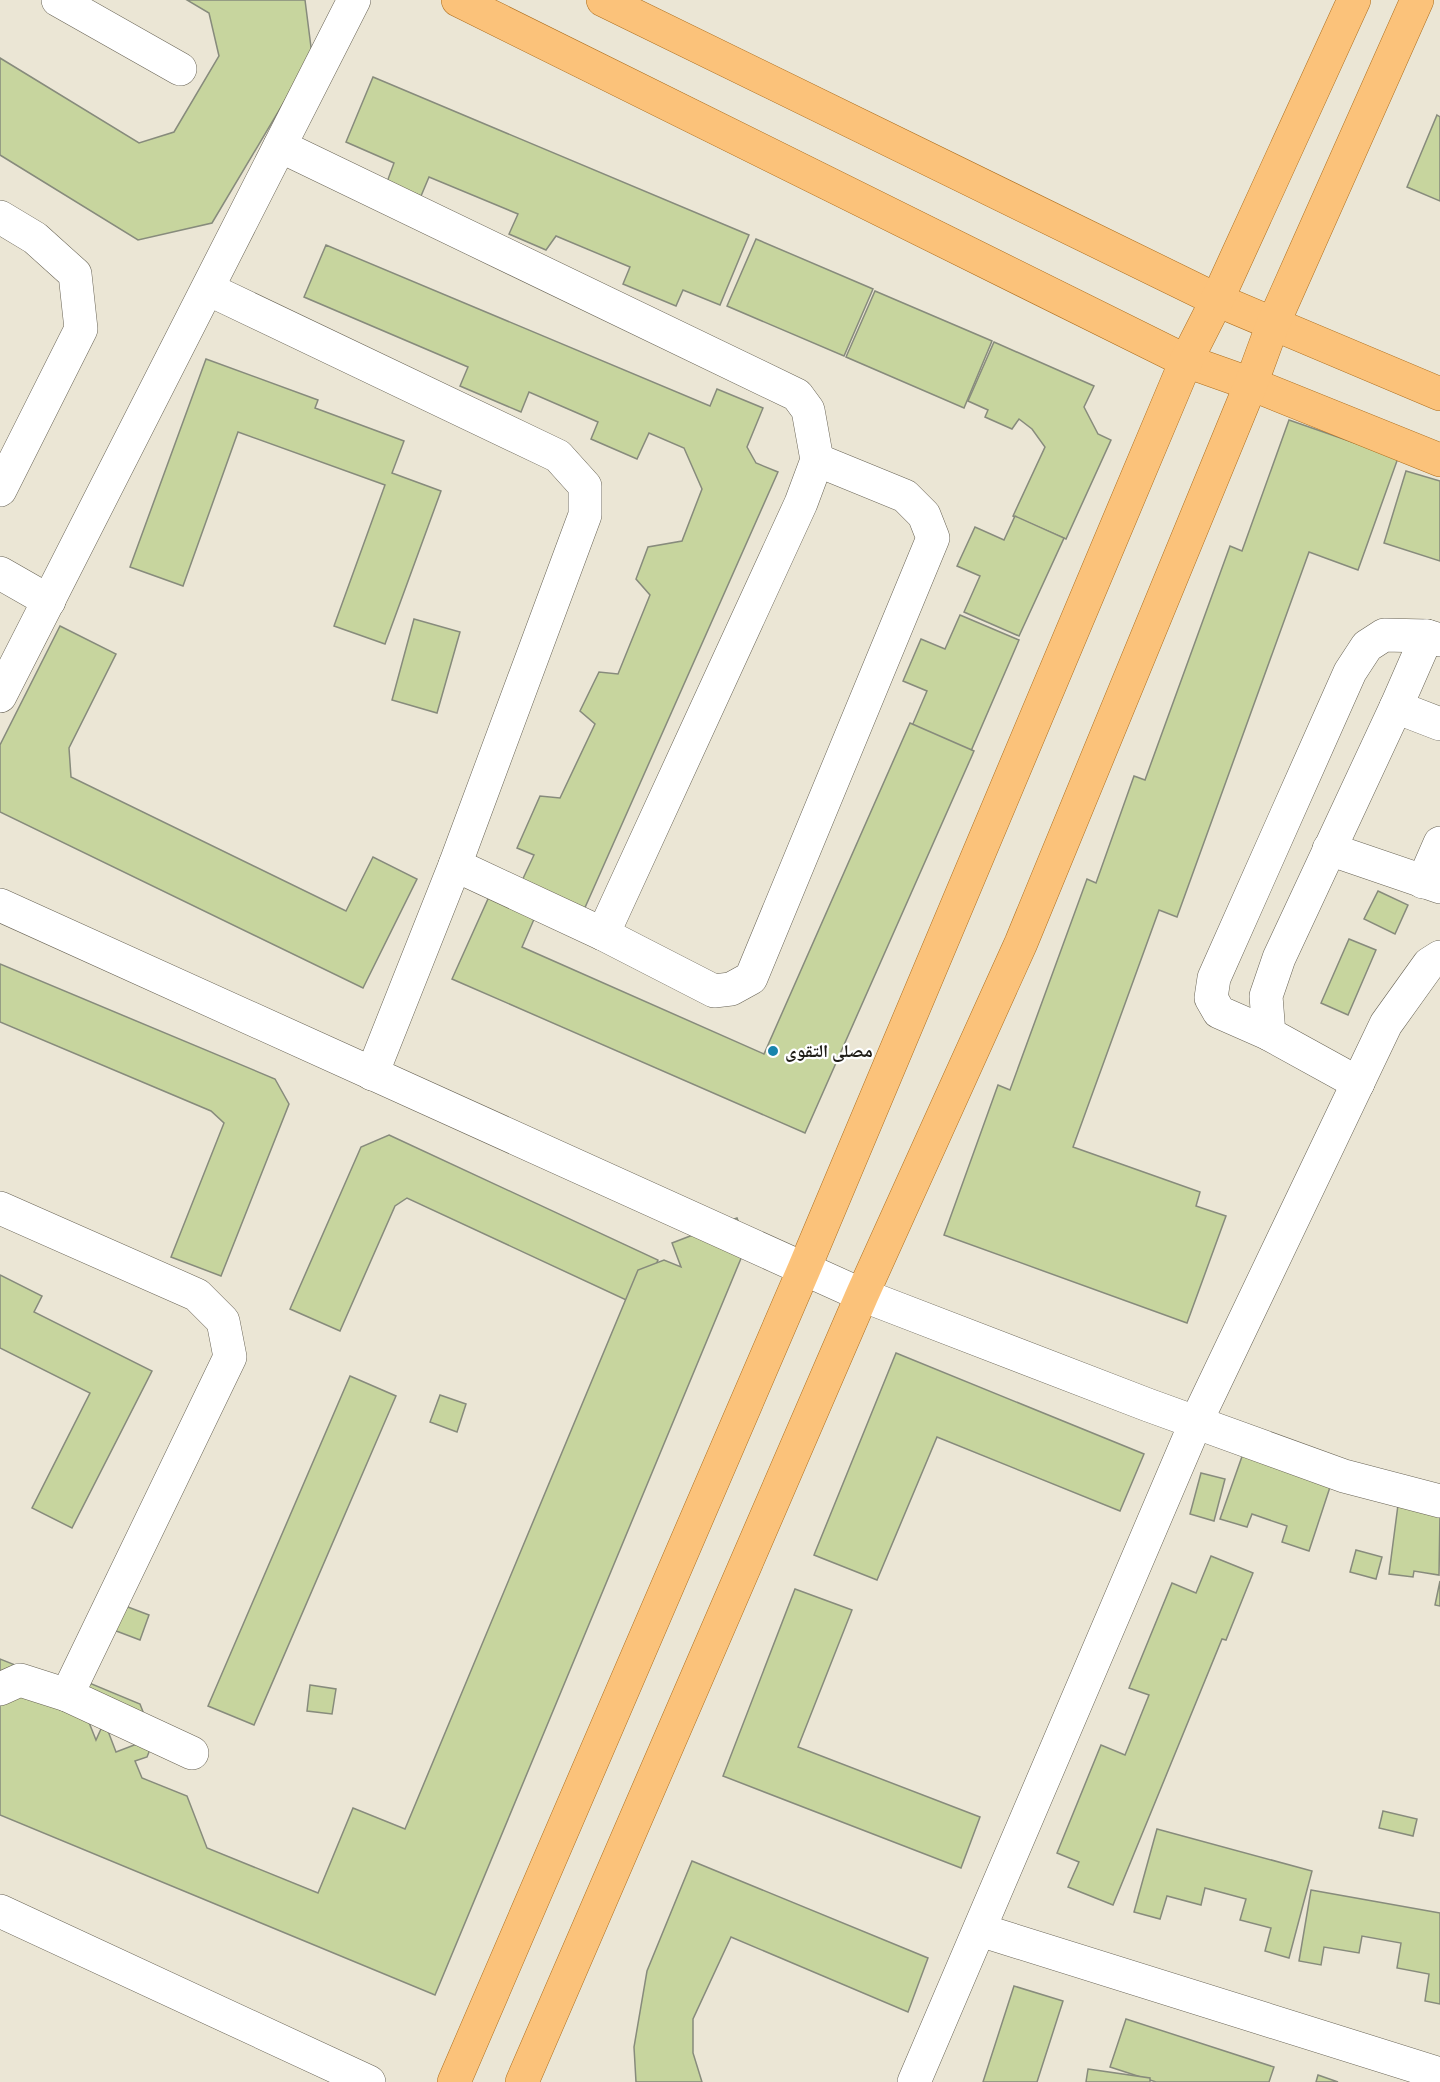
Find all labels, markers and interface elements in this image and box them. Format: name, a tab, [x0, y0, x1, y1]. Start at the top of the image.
place label: مصلى التقوى	[785, 1040, 873, 1062]
marker: مصلى التقوى	[766, 1044, 780, 1058]

